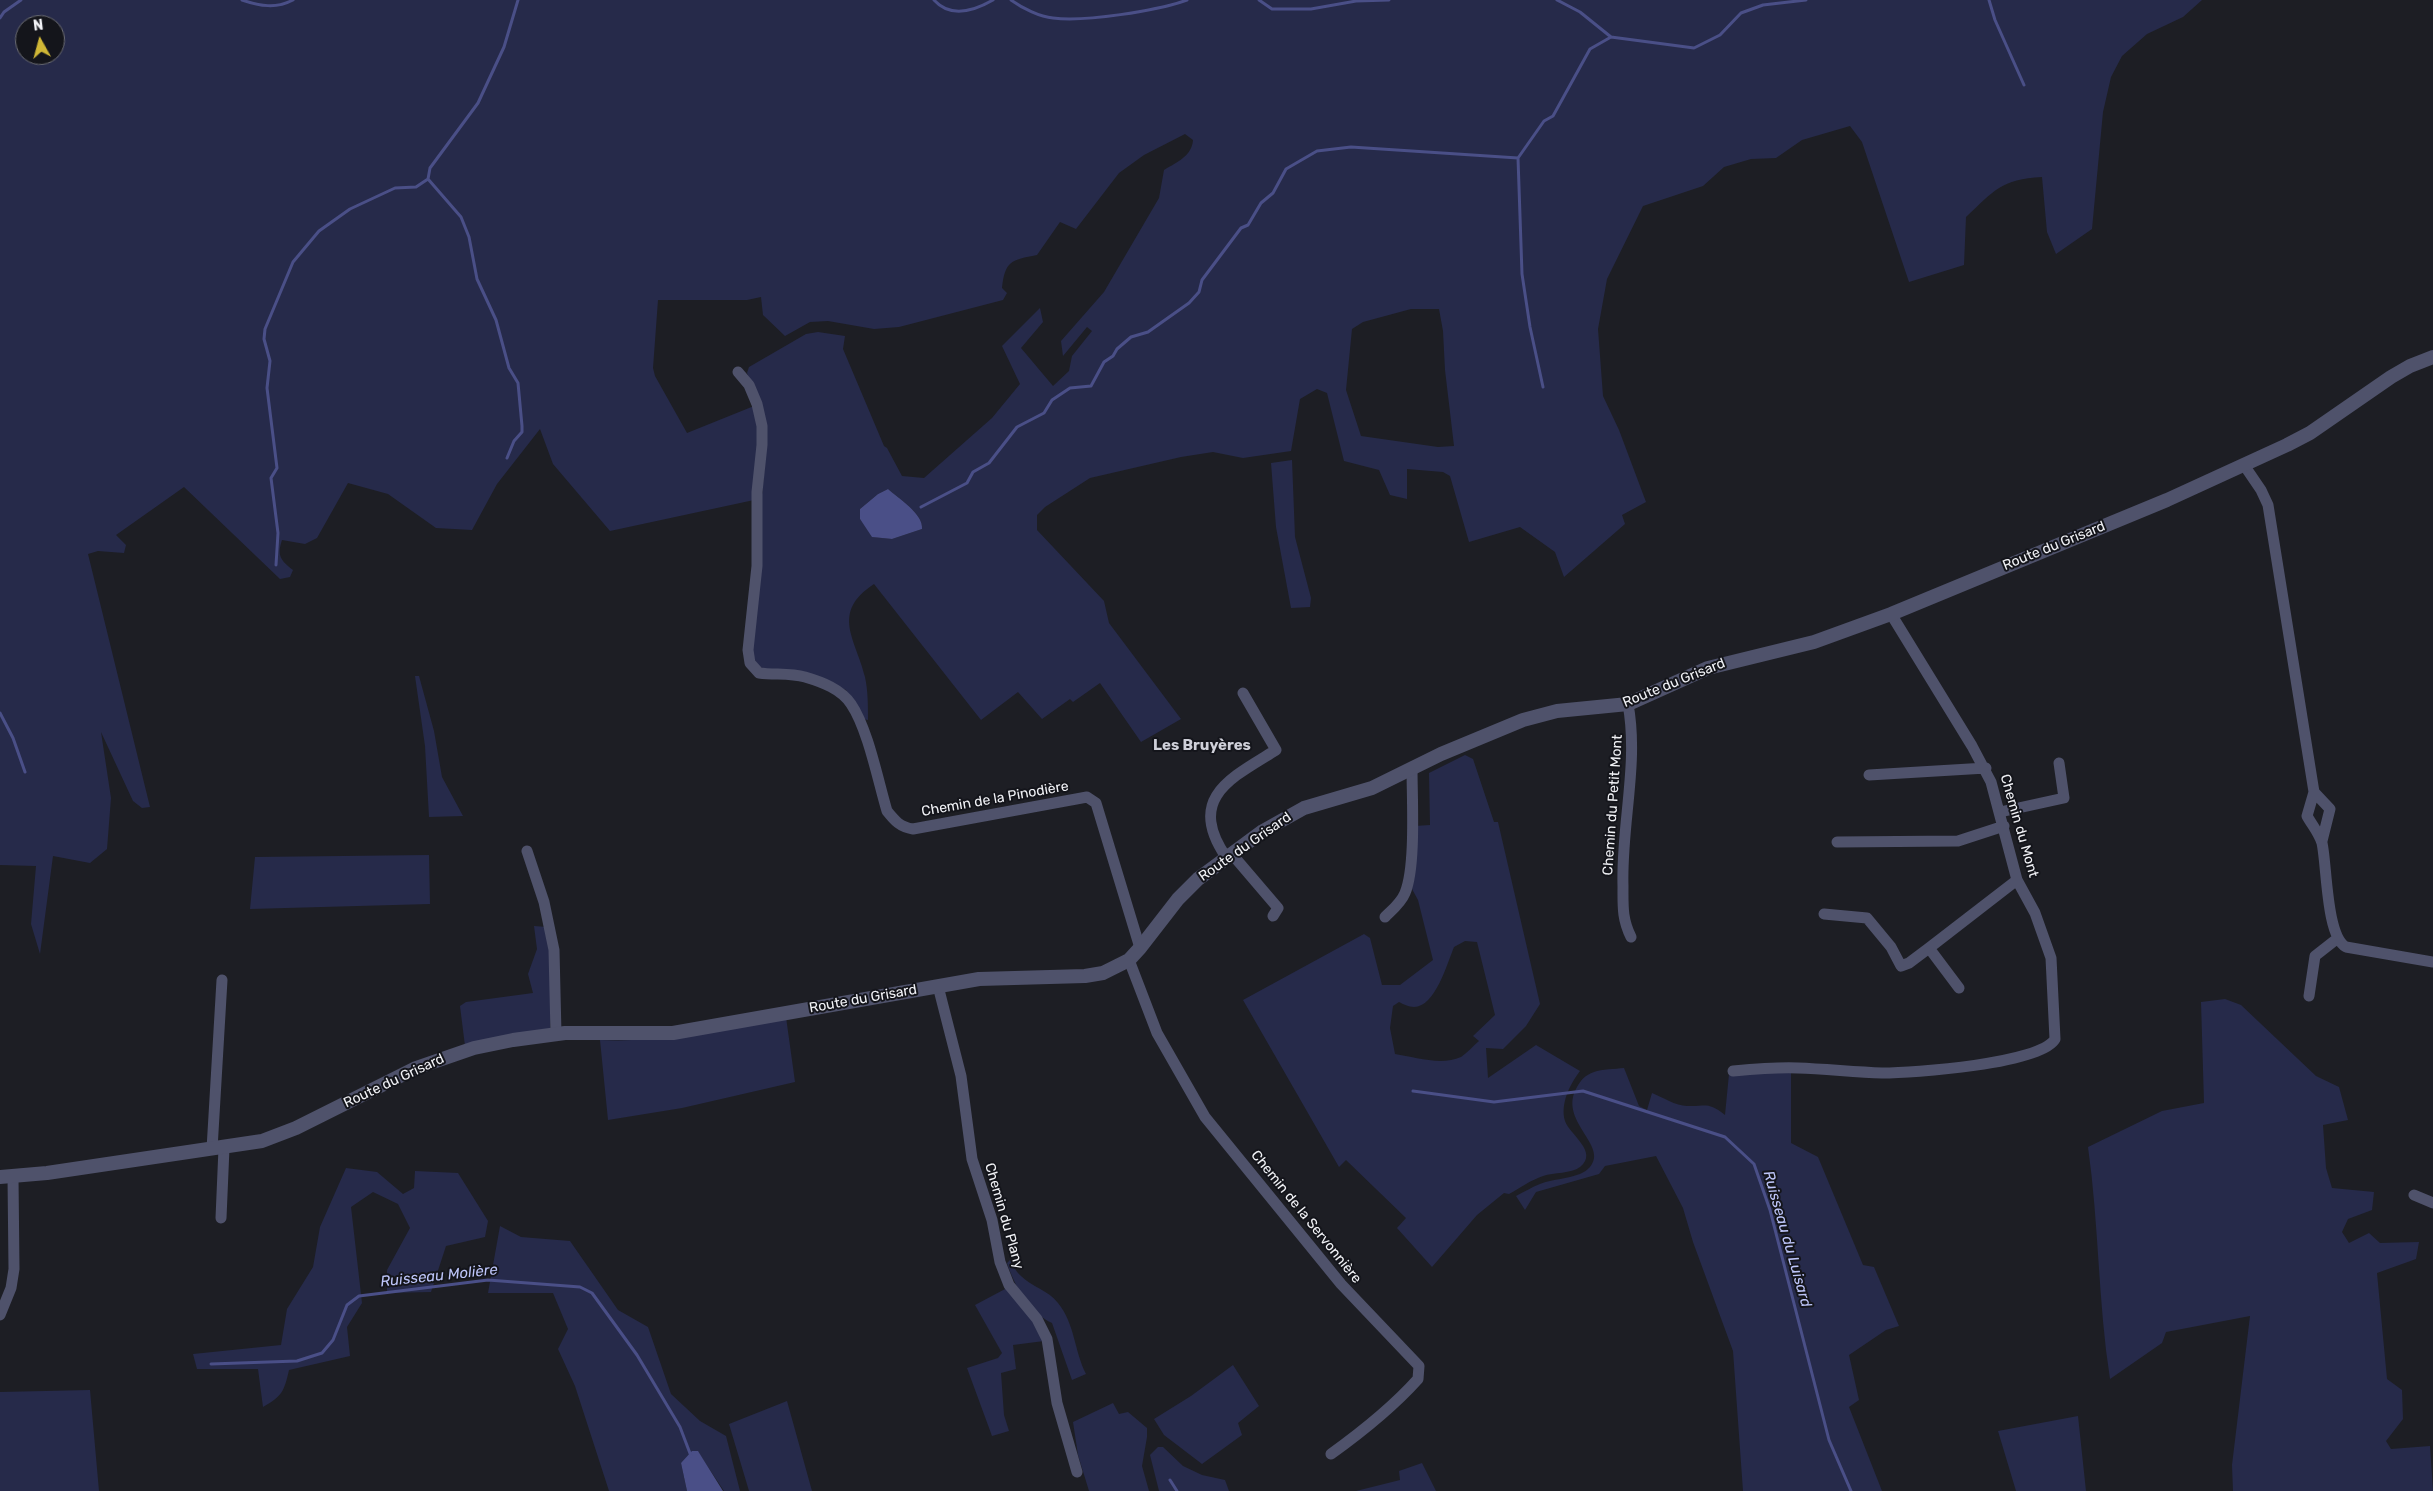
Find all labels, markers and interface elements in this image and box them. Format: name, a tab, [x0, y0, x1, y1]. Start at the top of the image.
north arrow	[15, 15, 65, 65]
text: N	[32, 17, 44, 35]
street label: Route du Grisard	[2000, 518, 2108, 574]
street label: Route du Grisard	[1620, 655, 1728, 711]
street label: Chemin du Petit Mont	[1600, 734, 1626, 876]
district label: Les Bruyères	[1153, 737, 1251, 755]
street label: Chemin du Mont	[1996, 772, 2042, 880]
street label: Chemin de la Pinodière	[920, 778, 1070, 820]
street label: Route du Grisard	[1196, 809, 1294, 885]
street label: Route du Grisard	[808, 981, 918, 1017]
street label: Route du Grisard	[341, 1050, 447, 1112]
street label: Chemin de la Servonnière	[1247, 1147, 1365, 1287]
street label: Chemin du Plany	[981, 1161, 1027, 1271]
water label: Ruisseau du Luisard	[1759, 1169, 1815, 1309]
water label: Ruisseau Molière	[379, 1261, 499, 1291]

